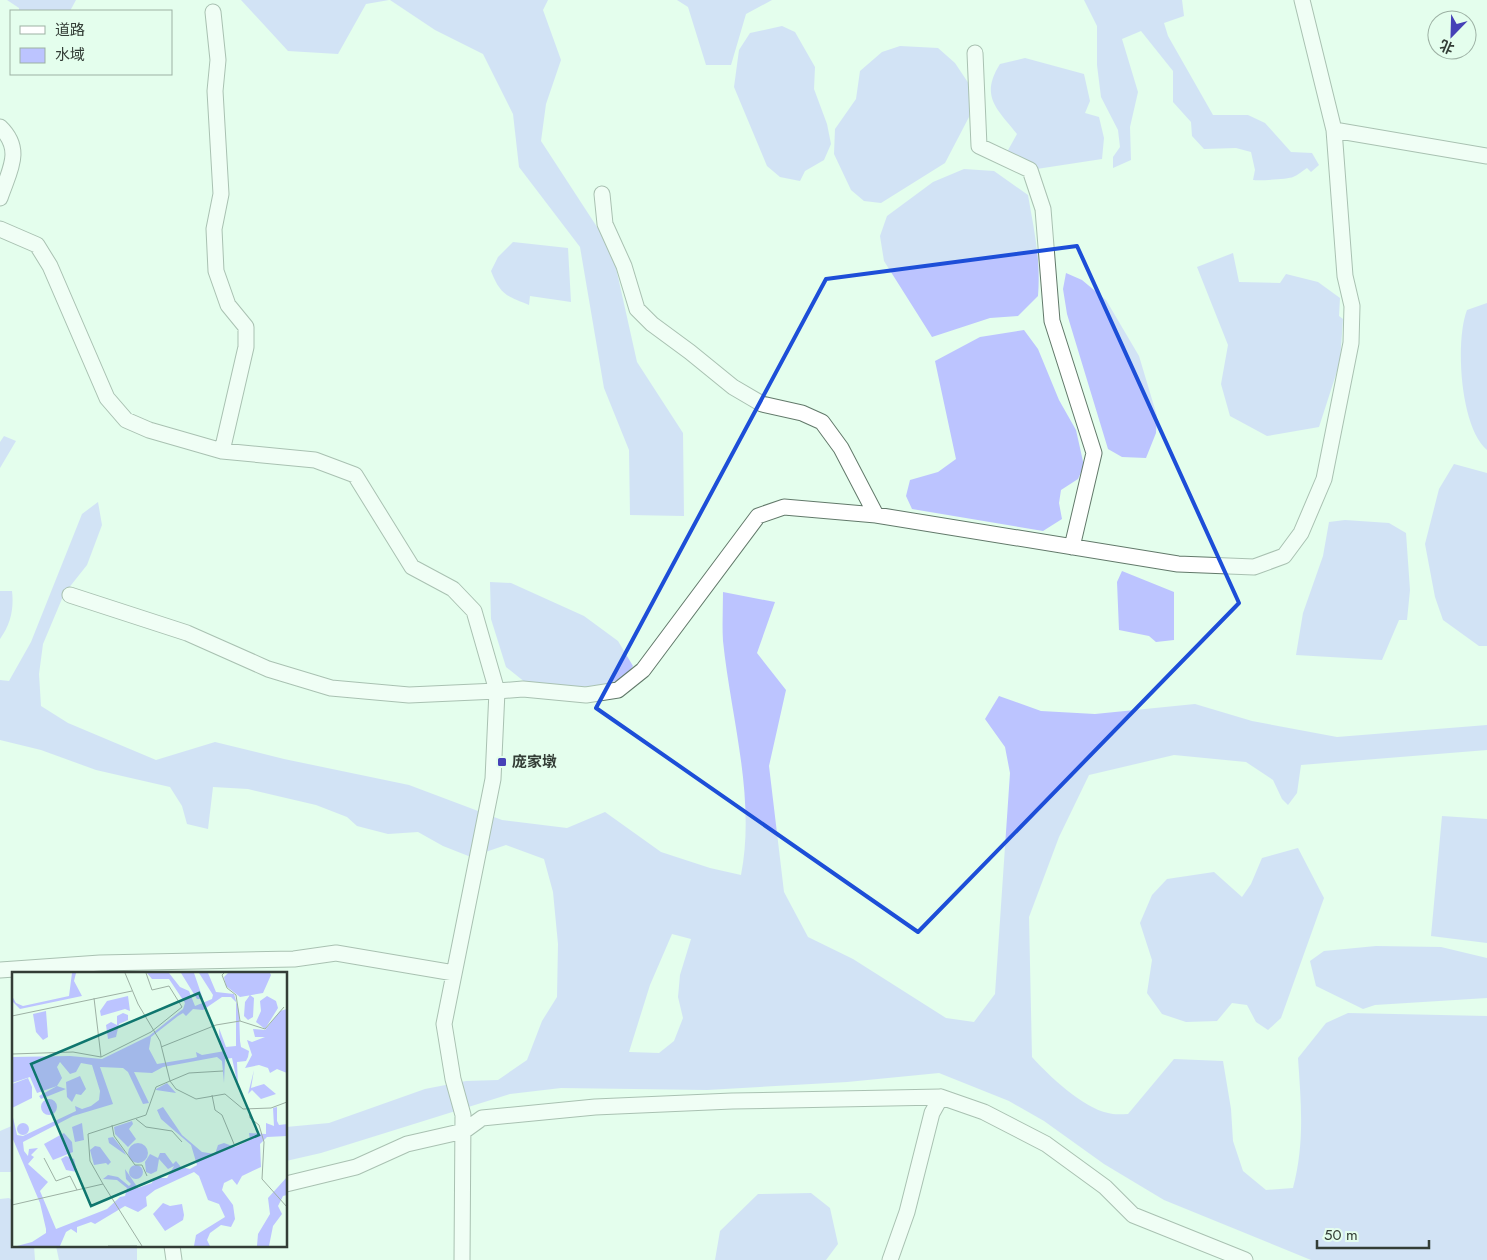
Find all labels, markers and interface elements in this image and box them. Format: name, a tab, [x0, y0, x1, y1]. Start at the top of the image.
legend	[10, 10, 172, 75]
north arrow	[1427, 10, 1477, 60]
text: 道路	[55, 19, 85, 41]
text: 北	[1437, 35, 1457, 59]
text: 水域	[55, 44, 85, 66]
place label: 庞家墩	[512, 751, 557, 773]
marker: 庞家墩	[496, 756, 508, 768]
inset map	[12, 972, 288, 1248]
scale bar	[1317, 1218, 1430, 1250]
text: 50 m	[1324, 1224, 1358, 1246]

